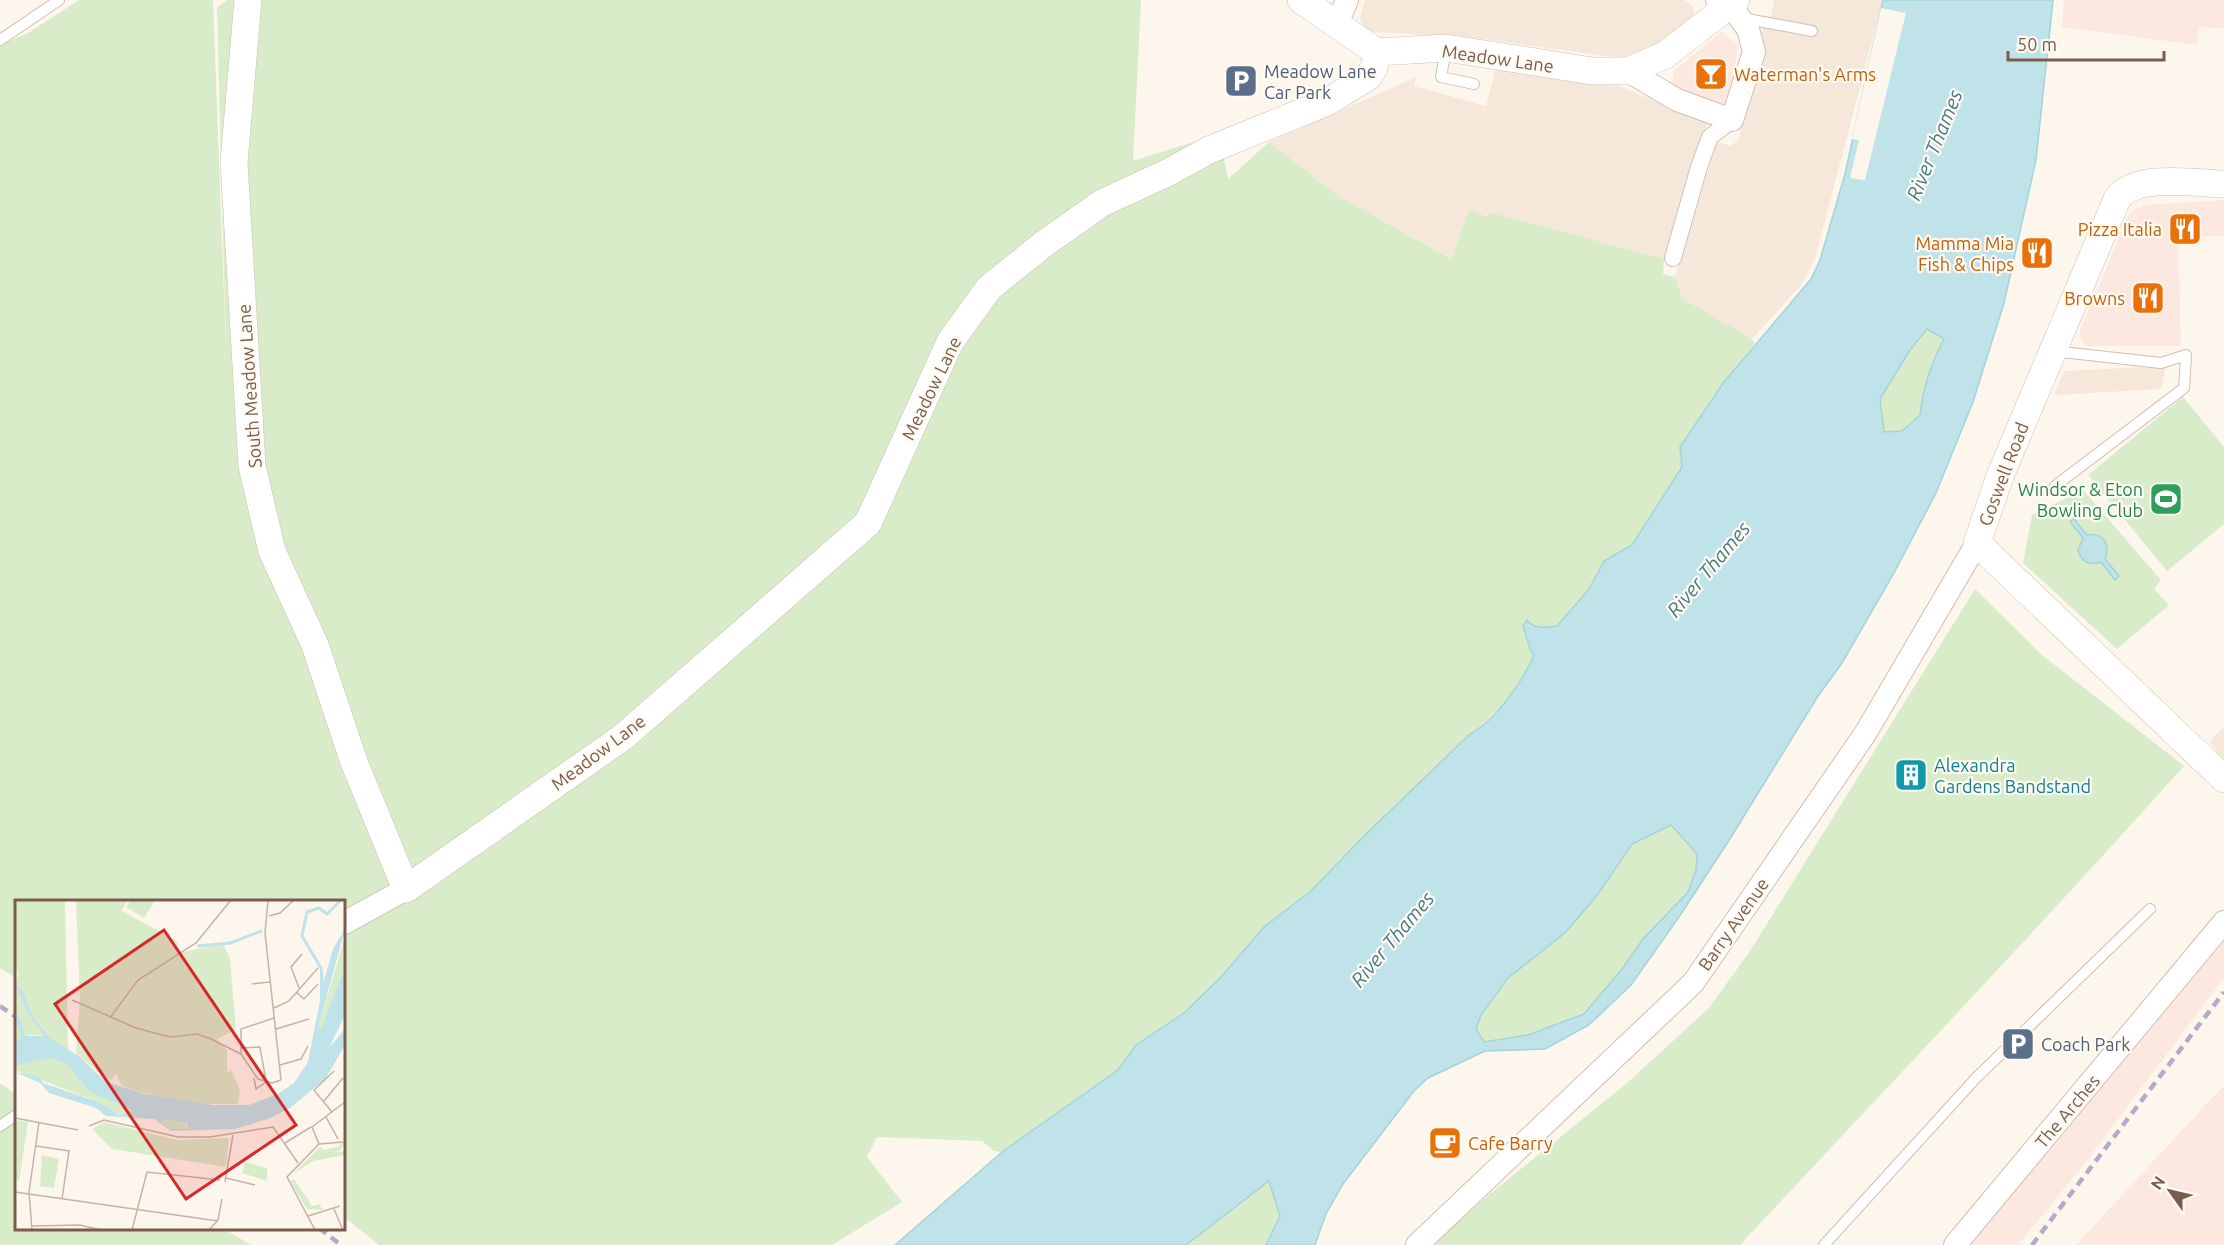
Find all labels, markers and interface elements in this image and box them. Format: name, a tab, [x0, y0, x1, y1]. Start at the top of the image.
scale bar	[2008, 24, 2164, 62]
text: 50 m	[2017, 34, 2057, 54]
street label: Meadow Lane	[1441, 40, 1555, 76]
bar icon: Waterman's Arms	[1693, 56, 1729, 92]
place label: Meadow Lane Car Park	[1264, 61, 1377, 102]
parking icon: Meadow Lane Car Park	[1223, 63, 1259, 99]
place label: Waterman's Arms	[1734, 64, 1876, 84]
water label: River Thames	[1901, 86, 1967, 204]
restaurant icon: Pizza Italia	[2167, 211, 2203, 247]
place label: Pizza Italia	[2078, 219, 2162, 239]
place label: Mamma Mia Fish & Chips	[1915, 233, 2014, 274]
restaurant icon: Mamma Mia Fish & Chips	[2019, 235, 2055, 271]
restaurant icon: Browns	[2130, 280, 2166, 316]
place label: Browns	[2064, 288, 2125, 308]
street label: South Meadow Lane	[233, 303, 265, 469]
street label: Meadow Lane	[897, 333, 965, 443]
street label: Goswell Road	[1974, 419, 2032, 529]
place label: Windsor & Eton Bowling Club	[2018, 479, 2143, 520]
sports icon: Windsor & Eton Bowling Club	[2148, 481, 2184, 517]
water label: River Thames	[1662, 516, 1755, 621]
street label: Meadow Lane	[547, 710, 649, 794]
place label: Alexandra Gardens Bandstand	[1934, 755, 2091, 796]
building icon: Alexandra Gardens Bandstand	[1893, 757, 1929, 793]
street label: Barry Avenue	[1694, 874, 1772, 974]
water label: River Thames	[1346, 886, 1439, 991]
inset map	[15, 900, 345, 1230]
parking icon: Coach Park	[2000, 1026, 2036, 1062]
place label: Coach Park	[2041, 1034, 2130, 1054]
street label: The Arches	[2031, 1070, 2103, 1152]
cafe icon: Cafe Barry	[1427, 1125, 1463, 1161]
place label: Cafe Barry	[1468, 1133, 1553, 1153]
north arrow	[2140, 1161, 2200, 1221]
text: N	[2147, 1173, 2168, 1193]

